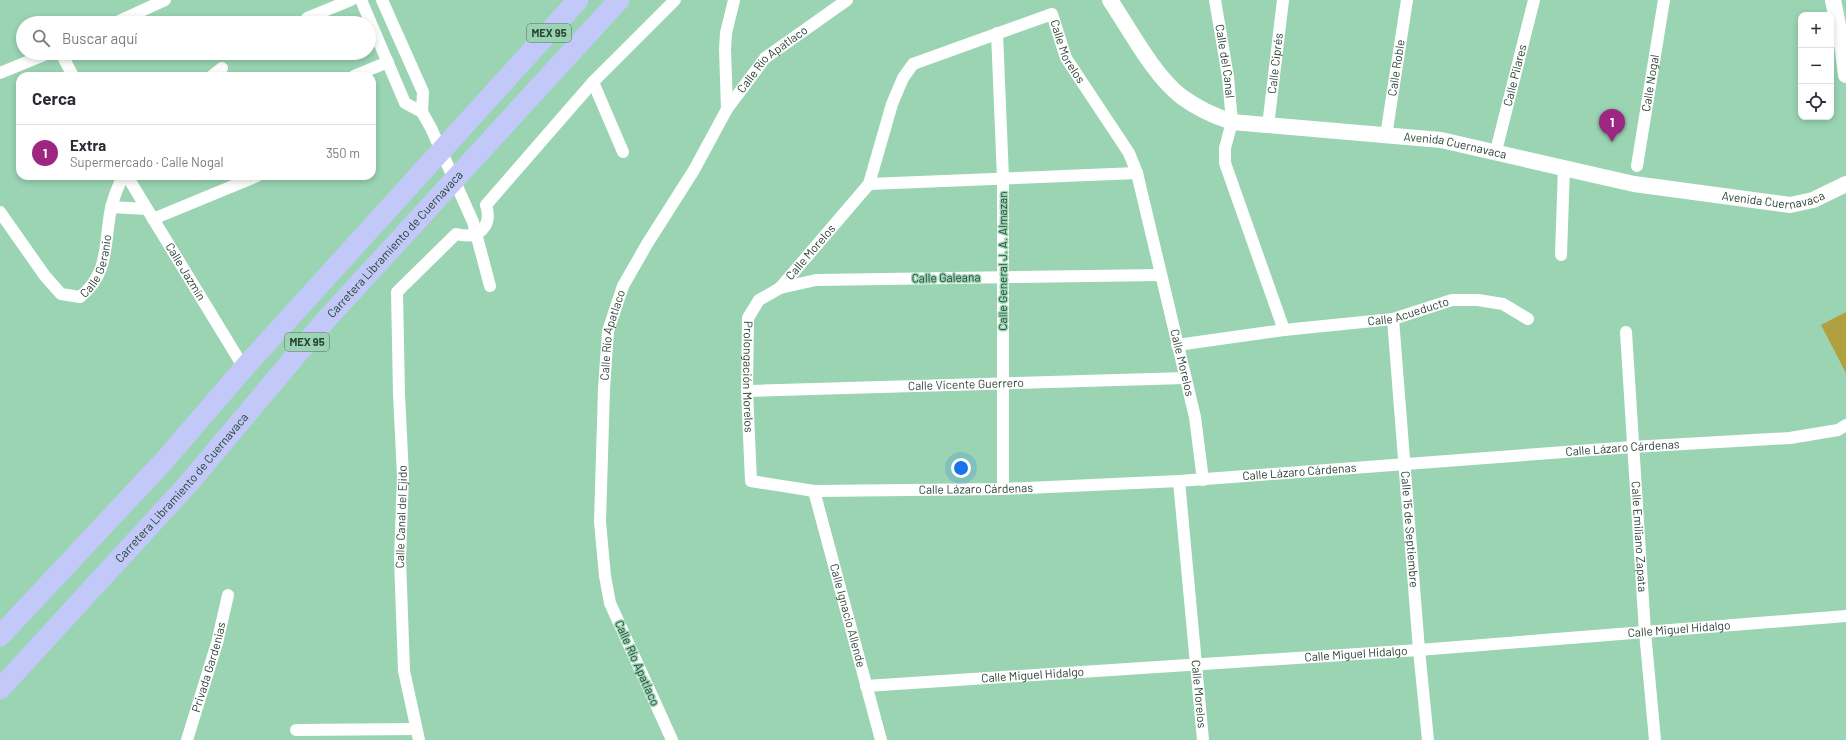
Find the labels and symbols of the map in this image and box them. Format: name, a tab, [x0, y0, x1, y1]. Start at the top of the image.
street label: Calle Morelos	[1048, 18, 1089, 86]
street label: Calle Río Apatlaco	[733, 22, 810, 95]
street label: Calle del Canal	[1213, 23, 1238, 99]
road number: MEX 95	[527, 24, 571, 42]
street label: Calle Ciprés	[1264, 32, 1285, 94]
street label: Calle Roble	[1384, 38, 1407, 97]
street label: Calle Pilares	[1500, 43, 1529, 107]
street label: Calle Nogal	[1638, 53, 1661, 113]
pin: 1	[1599, 109, 1625, 142]
street label: Avenida Cuernavaca	[1403, 129, 1508, 161]
street label: Carretera Libramiento de Cuernavaca	[324, 167, 465, 320]
street label: Avenida Cuernavaca	[1721, 187, 1827, 211]
street label: Calle General J. A. Almazan	[995, 191, 1009, 331]
street label: Calle Morelos	[782, 221, 838, 282]
street label: Calle Geranio	[76, 234, 113, 300]
street label: Calle Jazmín	[163, 240, 209, 303]
street label: Calle Galeana	[911, 269, 981, 285]
street label: Calle Río Apatlaco	[597, 288, 627, 381]
street label: Calle Acueducto	[1367, 293, 1450, 328]
street label: Prolongación Morelos	[741, 321, 757, 433]
street label: Calle Morelos	[1168, 327, 1198, 398]
road number: MEX 95	[285, 333, 329, 351]
street label: Calle Vicente Guerrero	[908, 375, 1024, 392]
street label: Carretera Libramiento de Cuernavaca	[112, 410, 250, 565]
street label: Calle Lázaro Cárdenas	[1565, 436, 1680, 458]
your location	[951, 458, 971, 478]
street label: Calle Lázaro Cárdenas	[1242, 460, 1357, 482]
street label: Calle Canal del Ejido	[392, 465, 409, 569]
street label: Calle 15 de Septiembre	[1399, 470, 1422, 588]
street label: Calle Lázaro Cárdenas	[919, 480, 1034, 496]
street label: Calle Emiliano Zapata	[1629, 481, 1650, 592]
street label: Calle Ignacio Allende	[828, 562, 869, 669]
street label: Calle Miguel Hidalgo	[1627, 617, 1731, 639]
street label: Calle Río Apatlaco	[613, 618, 663, 708]
street label: Privada Gardenias	[188, 620, 228, 714]
street label: Calle Miguel Hidalgo	[1304, 643, 1408, 663]
street label: Calle Morelos	[1190, 659, 1210, 729]
street label: Calle Miguel Hidalgo	[981, 664, 1084, 684]

